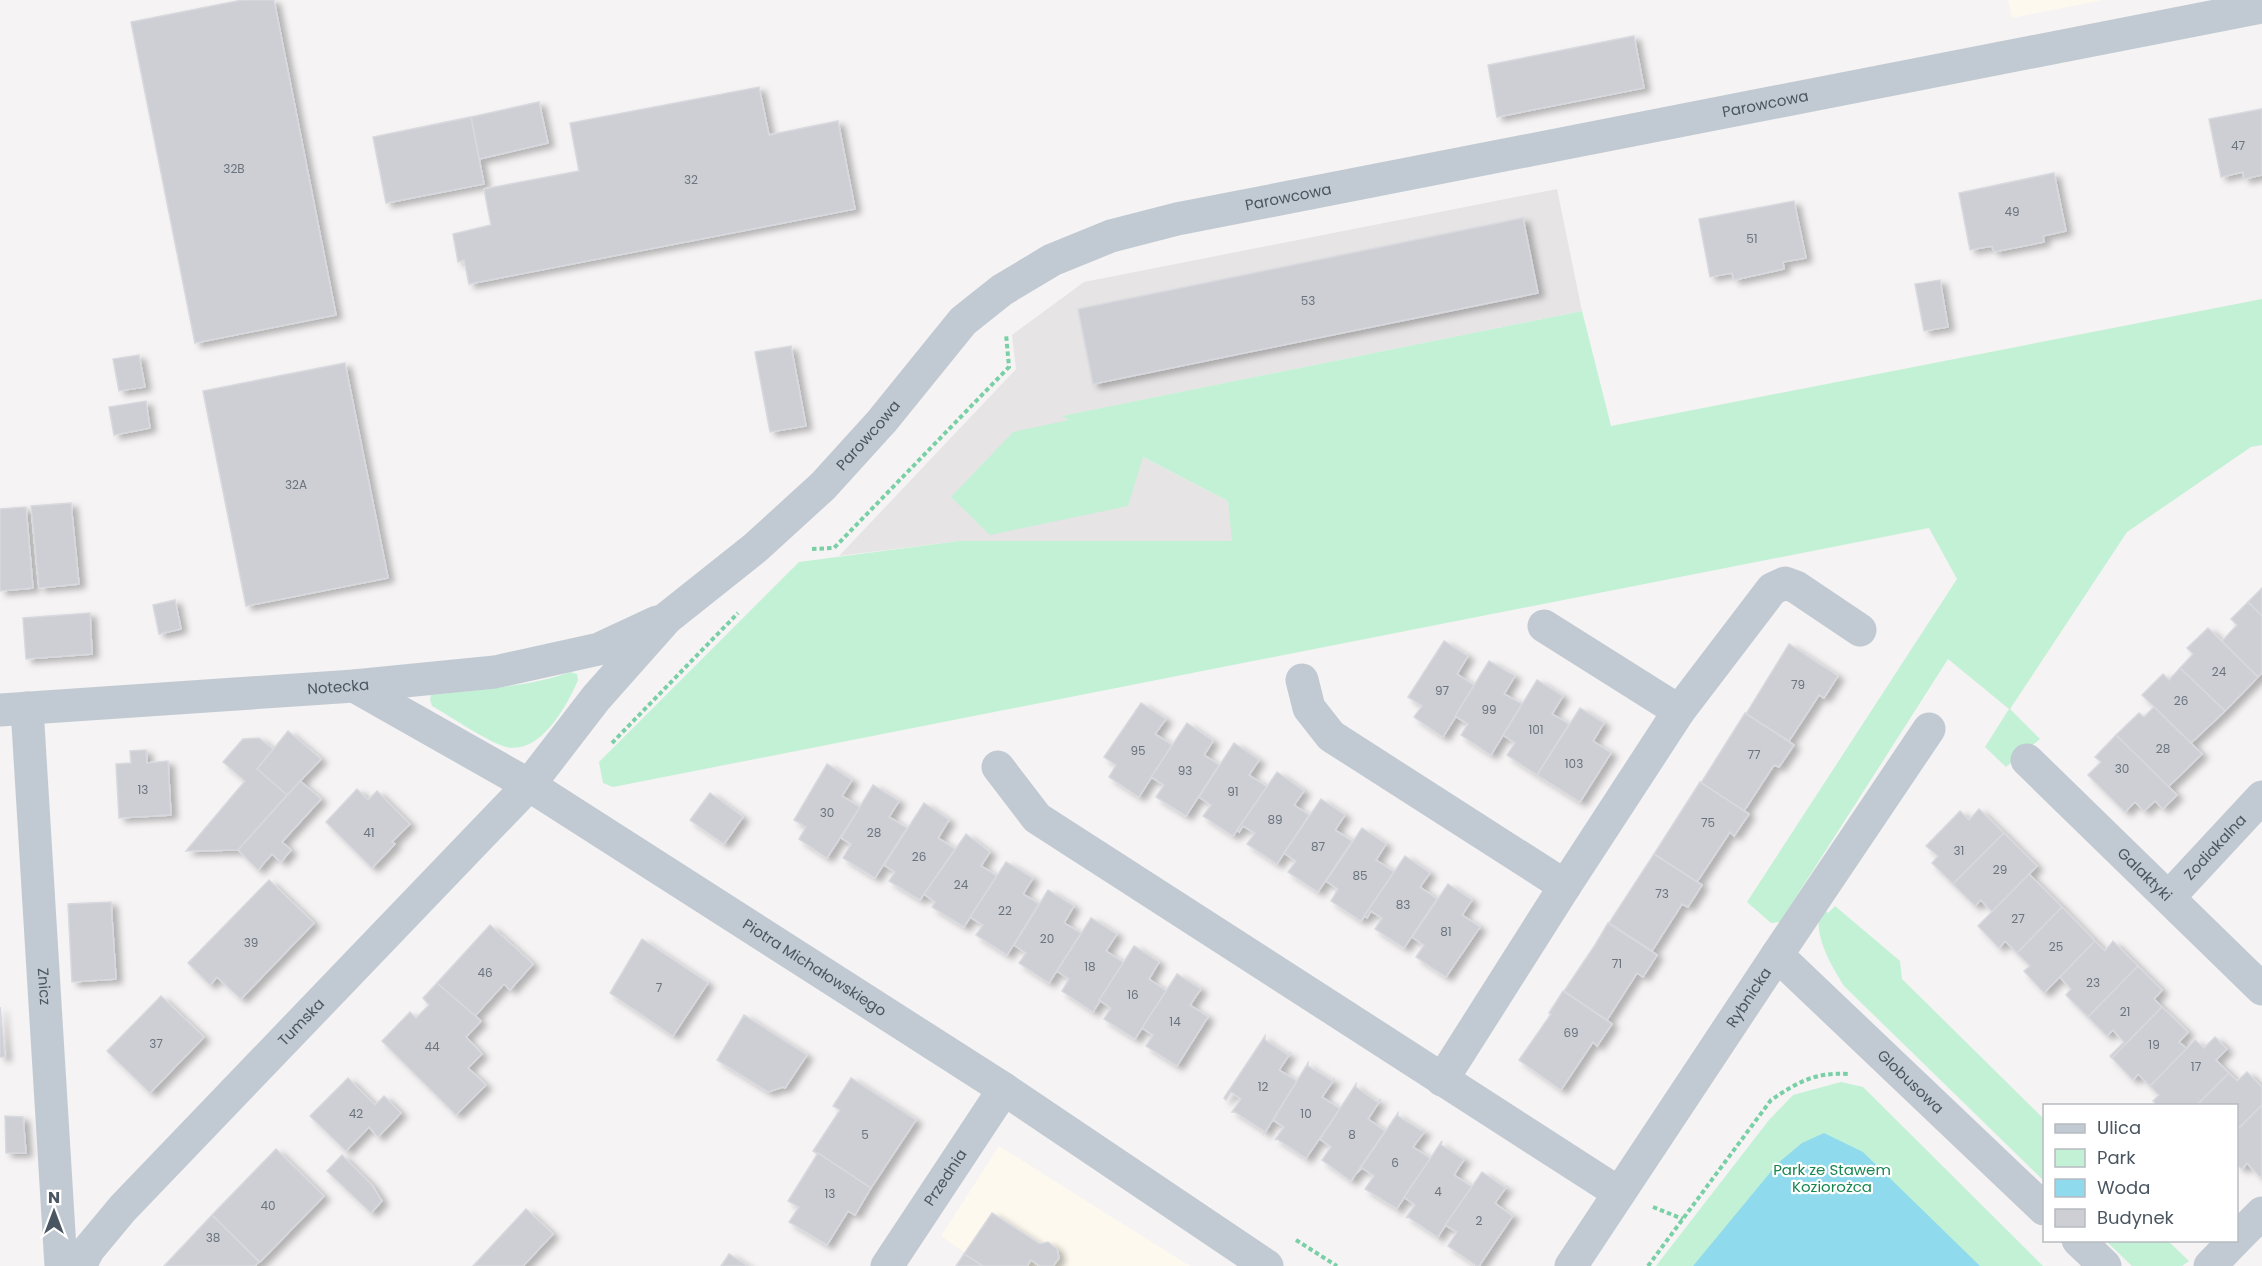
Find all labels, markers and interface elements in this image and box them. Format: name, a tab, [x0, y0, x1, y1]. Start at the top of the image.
street label: Parowcowa	[1720, 85, 1810, 122]
house number: 47	[2231, 137, 2245, 154]
house number: 32B	[223, 160, 245, 177]
house number: 32	[684, 171, 698, 188]
street label: Parowcowa	[1243, 178, 1333, 215]
house number: 49	[2004, 203, 2020, 220]
house number: 51	[1746, 230, 1758, 247]
house number: 53	[1301, 292, 1315, 309]
street label: Parowcowa	[831, 396, 905, 475]
house number: 32A	[285, 476, 307, 493]
house number: 24	[2212, 663, 2227, 680]
street label: Notecka	[307, 674, 370, 699]
house number: 79	[1791, 676, 1805, 693]
house number: 97	[1435, 682, 1449, 699]
house number: 26	[2174, 692, 2188, 709]
house number: 99	[1481, 701, 1497, 718]
house number: 101	[1528, 721, 1544, 738]
house number: 28	[2156, 740, 2170, 757]
house number: 95	[1130, 742, 1146, 759]
house number: 77	[1747, 746, 1761, 763]
house number: 103	[1565, 755, 1583, 772]
house number: 30	[2115, 760, 2129, 777]
house number: 93	[1178, 762, 1192, 779]
house number: 13	[138, 781, 148, 798]
house number: 91	[1227, 783, 1239, 800]
house number: 30	[820, 804, 834, 821]
street label: Zodiakalna	[2179, 809, 2251, 884]
house number: 89	[1267, 811, 1283, 828]
house number: 75	[1701, 814, 1715, 831]
house number: 41	[363, 824, 375, 841]
house number: 28	[867, 824, 881, 841]
house number: 87	[1311, 838, 1326, 855]
house number: 31	[1954, 842, 1964, 859]
street label: Galaktyki	[2113, 843, 2177, 906]
house number: 26	[912, 848, 926, 865]
house number: 29	[1993, 861, 2007, 878]
house number: 85	[1352, 867, 1368, 884]
house number: 24	[954, 876, 969, 893]
house number: 73	[1655, 885, 1669, 902]
house number: 83	[1396, 896, 1410, 913]
house number: 22	[998, 902, 1012, 919]
house number: 27	[2011, 910, 2025, 927]
street label: Piotra Michałowskiego	[739, 913, 891, 1021]
house number: 81	[1440, 923, 1452, 940]
house number: 20	[1040, 930, 1054, 947]
house number: 39	[244, 934, 258, 951]
house number: 25	[2049, 938, 2063, 955]
house number: 71	[1612, 955, 1622, 972]
house number: 18	[1084, 958, 1096, 975]
street label: Rybnicka	[1721, 963, 1776, 1031]
house number: 46	[477, 964, 493, 981]
street label: Znicz	[33, 967, 56, 1006]
house number: 23	[2086, 974, 2100, 991]
house number: 7	[656, 979, 663, 996]
house number: 16	[1127, 986, 1139, 1003]
street label: Tumska	[273, 993, 329, 1050]
house number: 21	[2120, 1003, 2130, 1020]
house number: 14	[1169, 1013, 1181, 1030]
house number: 69	[1563, 1024, 1579, 1041]
house number: 37	[149, 1035, 163, 1052]
house number: 19	[2148, 1036, 2160, 1053]
house number: 44	[424, 1038, 440, 1055]
street label: Globusowa	[1873, 1045, 1949, 1118]
house number: 17	[2191, 1058, 2202, 1075]
house number: 12	[1258, 1078, 1268, 1095]
legend	[2043, 1104, 2238, 1242]
house number: 42	[349, 1105, 363, 1122]
house number: 10	[1300, 1105, 1312, 1122]
text: Ulica	[2097, 1115, 2141, 1140]
house number: 5	[861, 1126, 869, 1143]
house number: 8	[1348, 1126, 1356, 1143]
street label: Przednia	[919, 1145, 971, 1210]
text: Park	[2097, 1145, 2136, 1170]
house number: 6	[1391, 1154, 1399, 1171]
park label: Park ze Stawem Koziorożca	[1773, 1159, 1891, 1197]
text: Woda	[2097, 1175, 2150, 1200]
north arrow	[24, 1182, 84, 1242]
house number: 4	[1434, 1183, 1442, 1200]
house number: 13	[825, 1185, 835, 1202]
text: N	[48, 1186, 60, 1209]
house number: 40	[260, 1197, 276, 1214]
text: Budynek	[2097, 1205, 2175, 1230]
house number: 2	[1476, 1212, 1483, 1229]
house number: 38	[206, 1229, 220, 1246]

